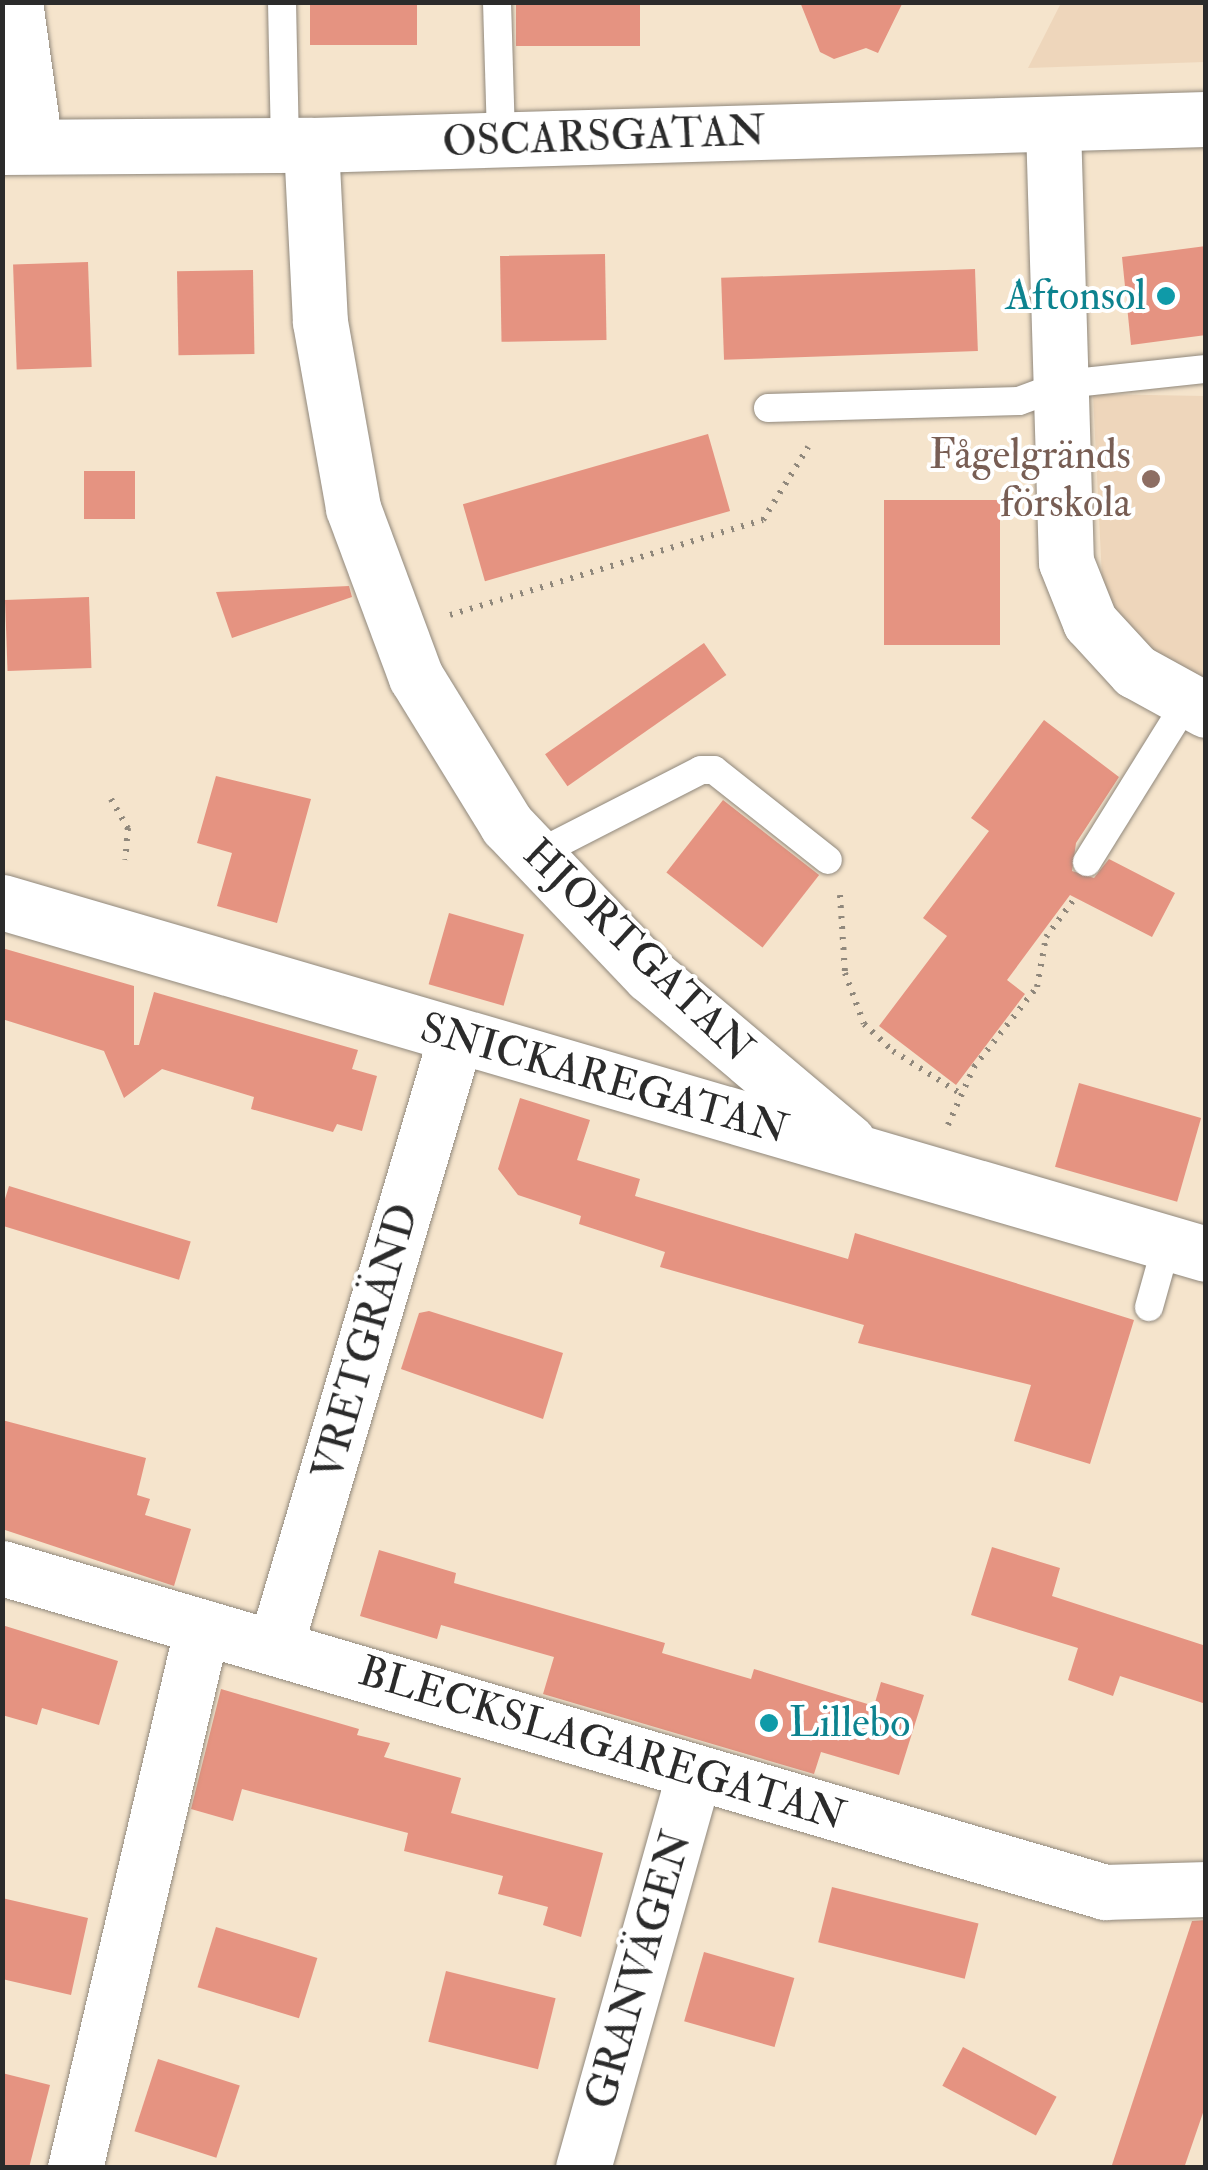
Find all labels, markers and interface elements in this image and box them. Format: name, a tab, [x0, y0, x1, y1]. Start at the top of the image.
street label: OSCARSGATAN	[442, 106, 766, 168]
place label: Aftonsol	[1005, 271, 1146, 321]
marker: Aftonsol	[1155, 285, 1177, 307]
place label: Fågelgränds förskola	[929, 430, 1131, 528]
marker: Fågelgränds förskola	[1140, 468, 1162, 490]
street label: HJORTGATAN	[513, 829, 763, 1073]
street label: SNICKAREGATAN	[415, 1002, 793, 1156]
street label: VRETGRÄND	[303, 1198, 429, 1486]
street label: BLECKSLAGAREGATAN	[353, 1646, 851, 1842]
place label: Lillebo	[789, 1698, 910, 1748]
marker: Lillebo	[758, 1712, 780, 1734]
street label: GRANVÄGEN	[575, 1825, 703, 2115]

